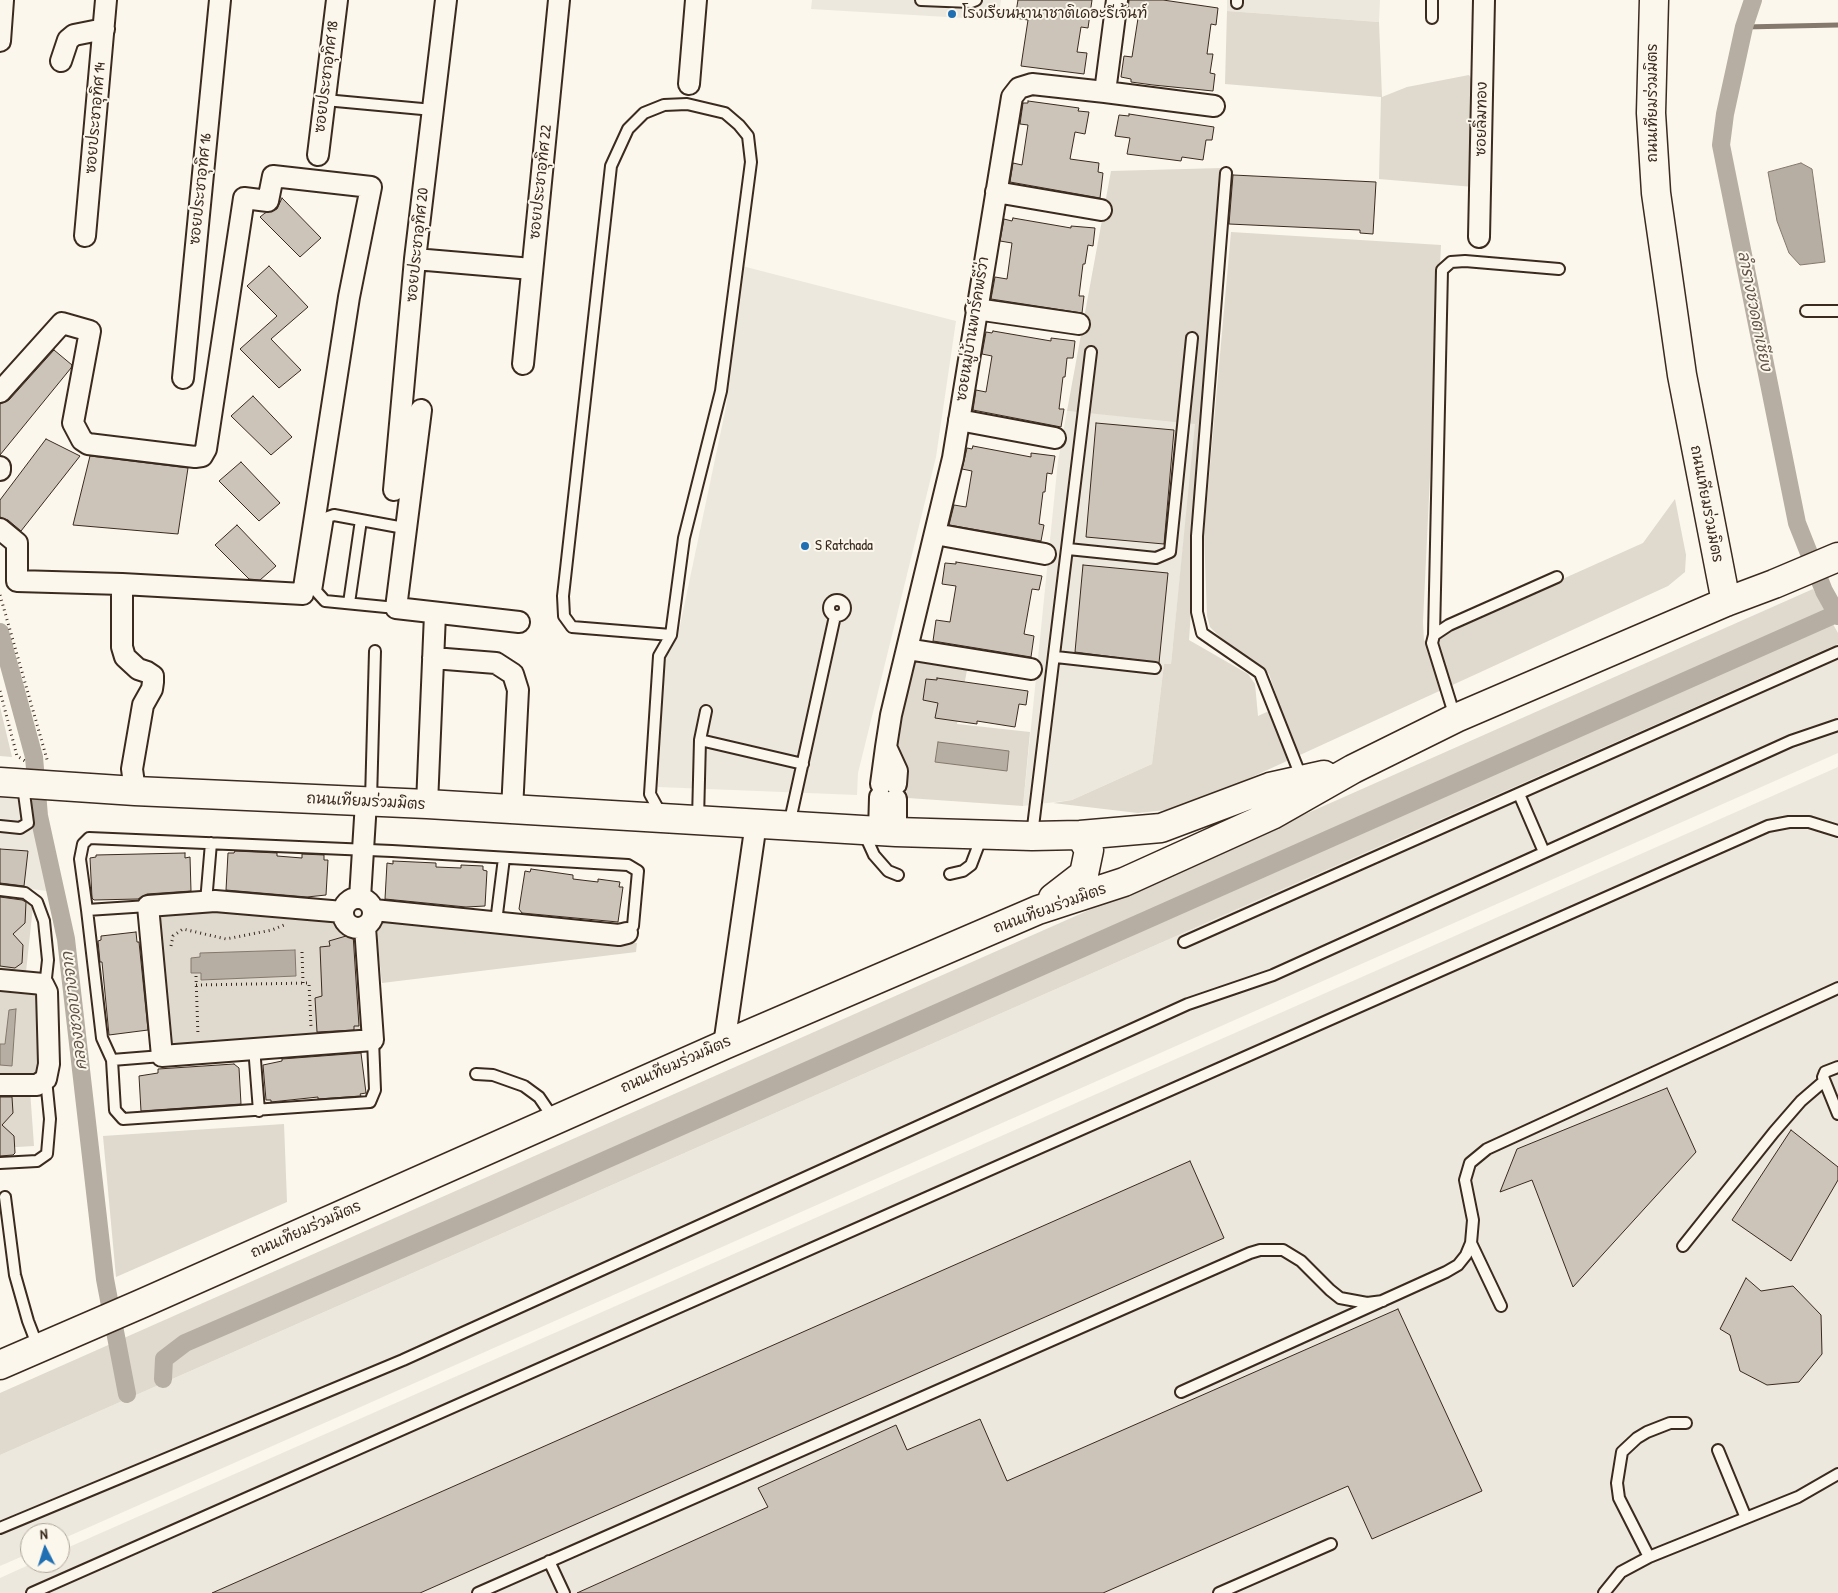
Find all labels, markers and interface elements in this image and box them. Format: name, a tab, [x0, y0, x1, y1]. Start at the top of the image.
place label: โรงเรียนนานาชาติเดอะรีเจ้นท์	[962, 5, 1147, 23]
marker: โรงเรียนนานาชาติเดอะรีเจ้นท์	[946, 8, 958, 20]
street label: ซอยประชาอุทิศ 18	[311, 20, 343, 134]
street label: ถนนเทียมร่วมมิตร	[1644, 43, 1662, 163]
street label: ซอยประชาอุทิศ 14	[82, 61, 110, 175]
street label: ซอยลิ่มทอง	[1472, 81, 1492, 157]
street label: ซอยประชาอุทิศ 22	[526, 124, 556, 240]
street label: ซอยประชาอุทิศ 16	[186, 132, 216, 246]
street label: ซอยประชาอุทิศ 20	[403, 187, 433, 303]
water label: ลำรางชวดตาเชียง	[1733, 249, 1775, 373]
street label: ซอยหมู่บ้านพาร์คพรีว่า	[953, 255, 993, 403]
street label: ถนนเทียมร่วมมิตร	[1686, 444, 1726, 564]
place label: S Ratchada	[815, 537, 873, 555]
marker: S Ratchada	[799, 540, 811, 552]
street label: ถนนเทียมร่วมมิตร	[306, 790, 426, 814]
street label: ถนนเทียมร่วมมิตร	[991, 880, 1109, 938]
water label: คลองชวดบางจาก	[58, 951, 92, 1071]
street label: ถนนเทียมร่วมมิตร	[618, 1033, 734, 1097]
street label: ถนนเทียมร่วมมิตร	[248, 1198, 364, 1262]
north arrow	[20, 1523, 70, 1573]
text: N	[39, 1524, 48, 1543]

